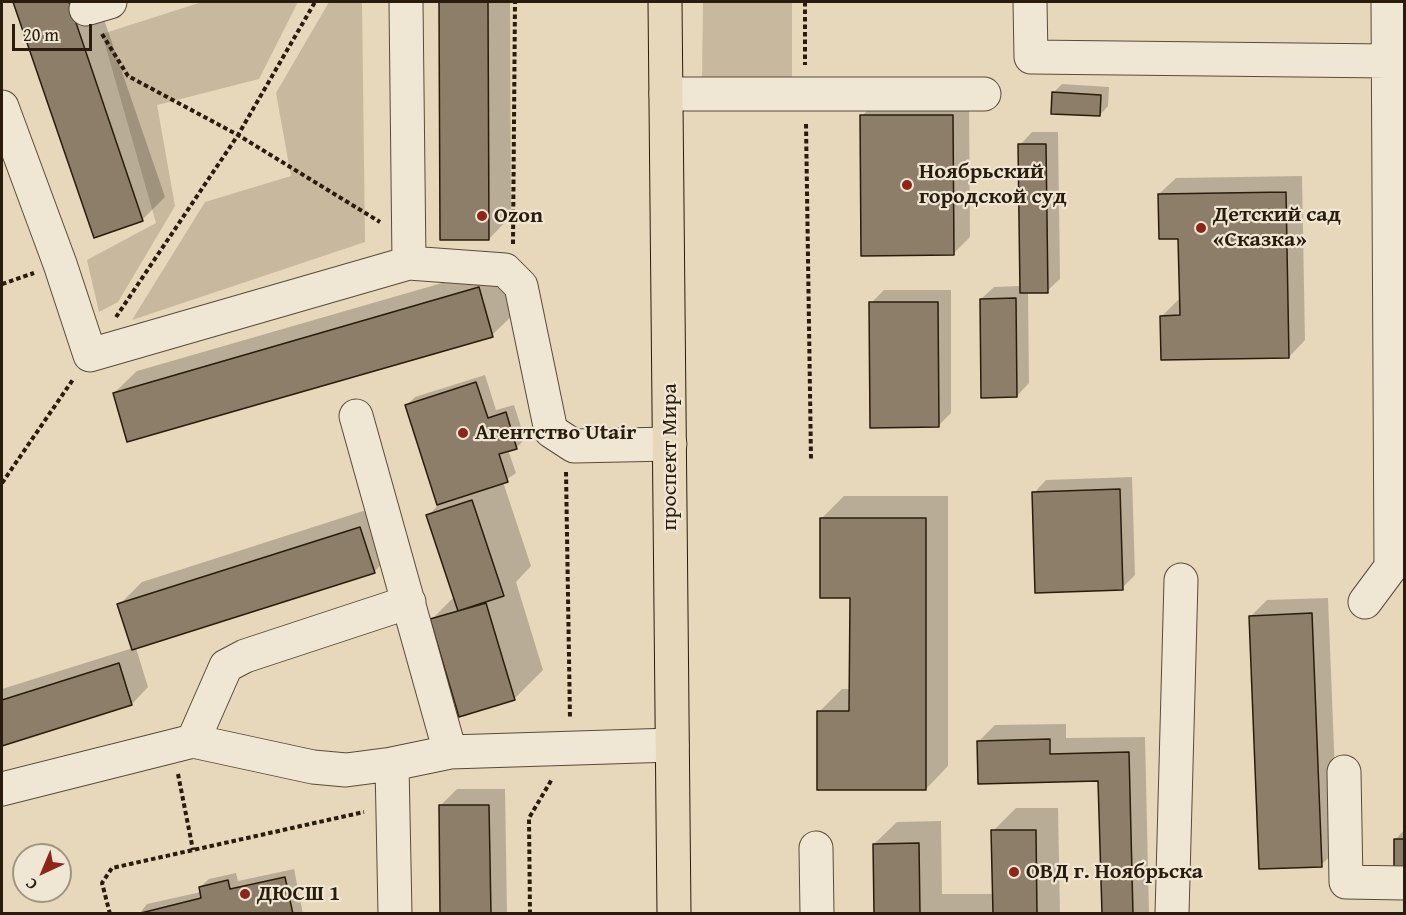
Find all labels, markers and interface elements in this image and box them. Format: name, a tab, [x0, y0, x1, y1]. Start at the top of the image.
scale bar	[15, 12, 94, 50]
text: 20 m	[23, 21, 59, 48]
place label: Ноябрьский городской суд	[919, 159, 1067, 210]
marker: Ноябрьский городской суд	[900, 178, 914, 192]
place label: Детский сад «Сказка»	[1213, 202, 1341, 254]
place label: Ozon	[494, 203, 543, 229]
marker: Ozon	[475, 209, 489, 223]
marker: Детский сад «Сказка»	[1194, 221, 1208, 235]
street label: проспект Мира	[657, 383, 683, 531]
place label: Агентство Utair	[475, 420, 636, 446]
marker: Агентство Utair	[456, 426, 470, 440]
north arrow	[12, 843, 72, 903]
place label: ОВД г. Ноябрьска	[1026, 859, 1203, 885]
marker: ОВД г. Ноябрьска	[1007, 865, 1021, 879]
text: С	[19, 873, 42, 896]
place label: ДЮСШ 1	[257, 881, 340, 907]
marker: ДЮСШ 1	[238, 887, 252, 901]

